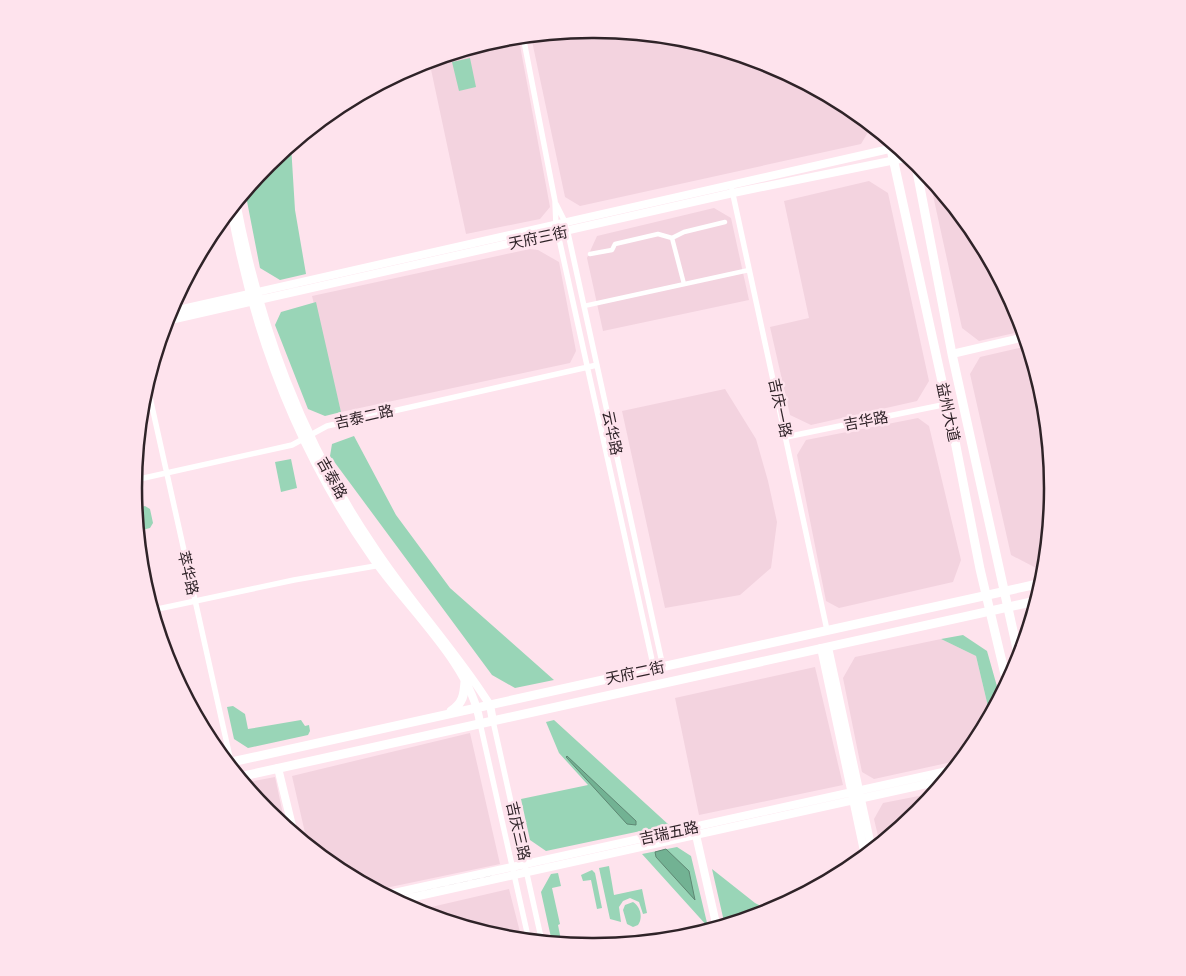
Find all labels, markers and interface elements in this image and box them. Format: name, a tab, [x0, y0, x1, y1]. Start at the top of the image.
street label: 天府三街	[506, 221, 570, 255]
street label: 吉庆一路	[763, 376, 797, 440]
street label: 益州大道	[931, 380, 965, 444]
street label: 吉泰二路	[332, 400, 396, 434]
street label: 吉华路	[842, 406, 890, 436]
street label: 云华路	[597, 409, 627, 457]
street label: 吉泰路	[311, 453, 353, 503]
street label: 萃华路	[172, 549, 204, 597]
street label: 天府二街	[603, 656, 667, 690]
street label: 吉庆三路	[501, 799, 535, 863]
street label: 吉瑞五路	[637, 816, 701, 850]

